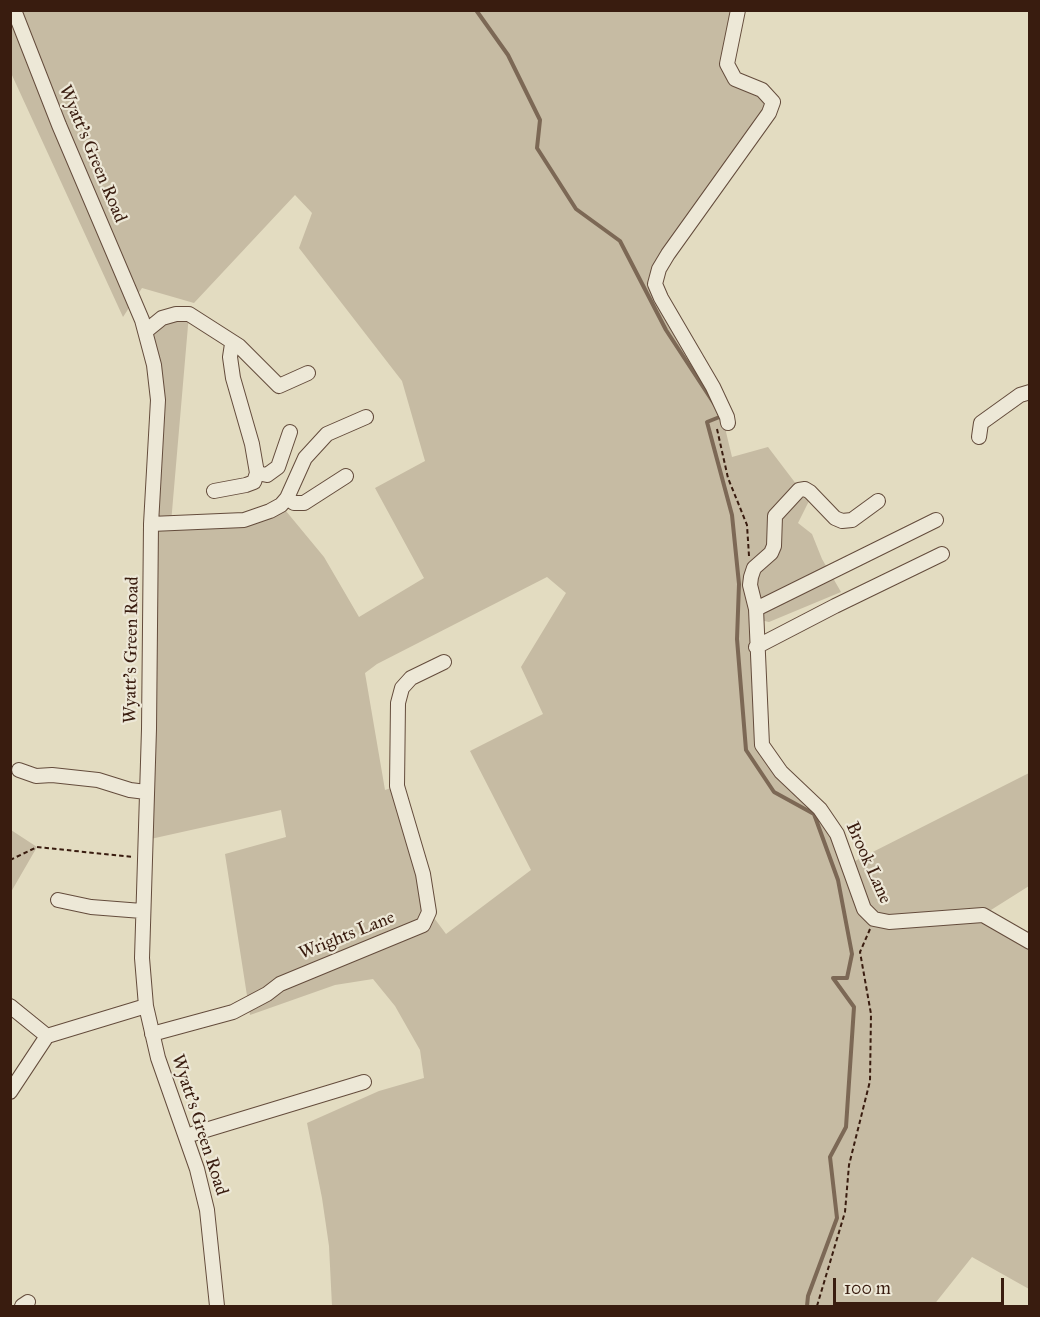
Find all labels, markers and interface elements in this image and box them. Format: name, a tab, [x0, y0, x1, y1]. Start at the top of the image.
street label: Wyatt's Green Road	[53, 82, 131, 226]
street label: Wyatt's Green Road	[120, 576, 144, 724]
street label: Brook Lane	[840, 819, 896, 907]
street label: Wrights Lane	[296, 907, 398, 965]
street label: Wyatt's Green Road	[166, 1052, 232, 1198]
scale bar	[836, 1266, 1007, 1304]
text: 100 m	[844, 1277, 891, 1299]

